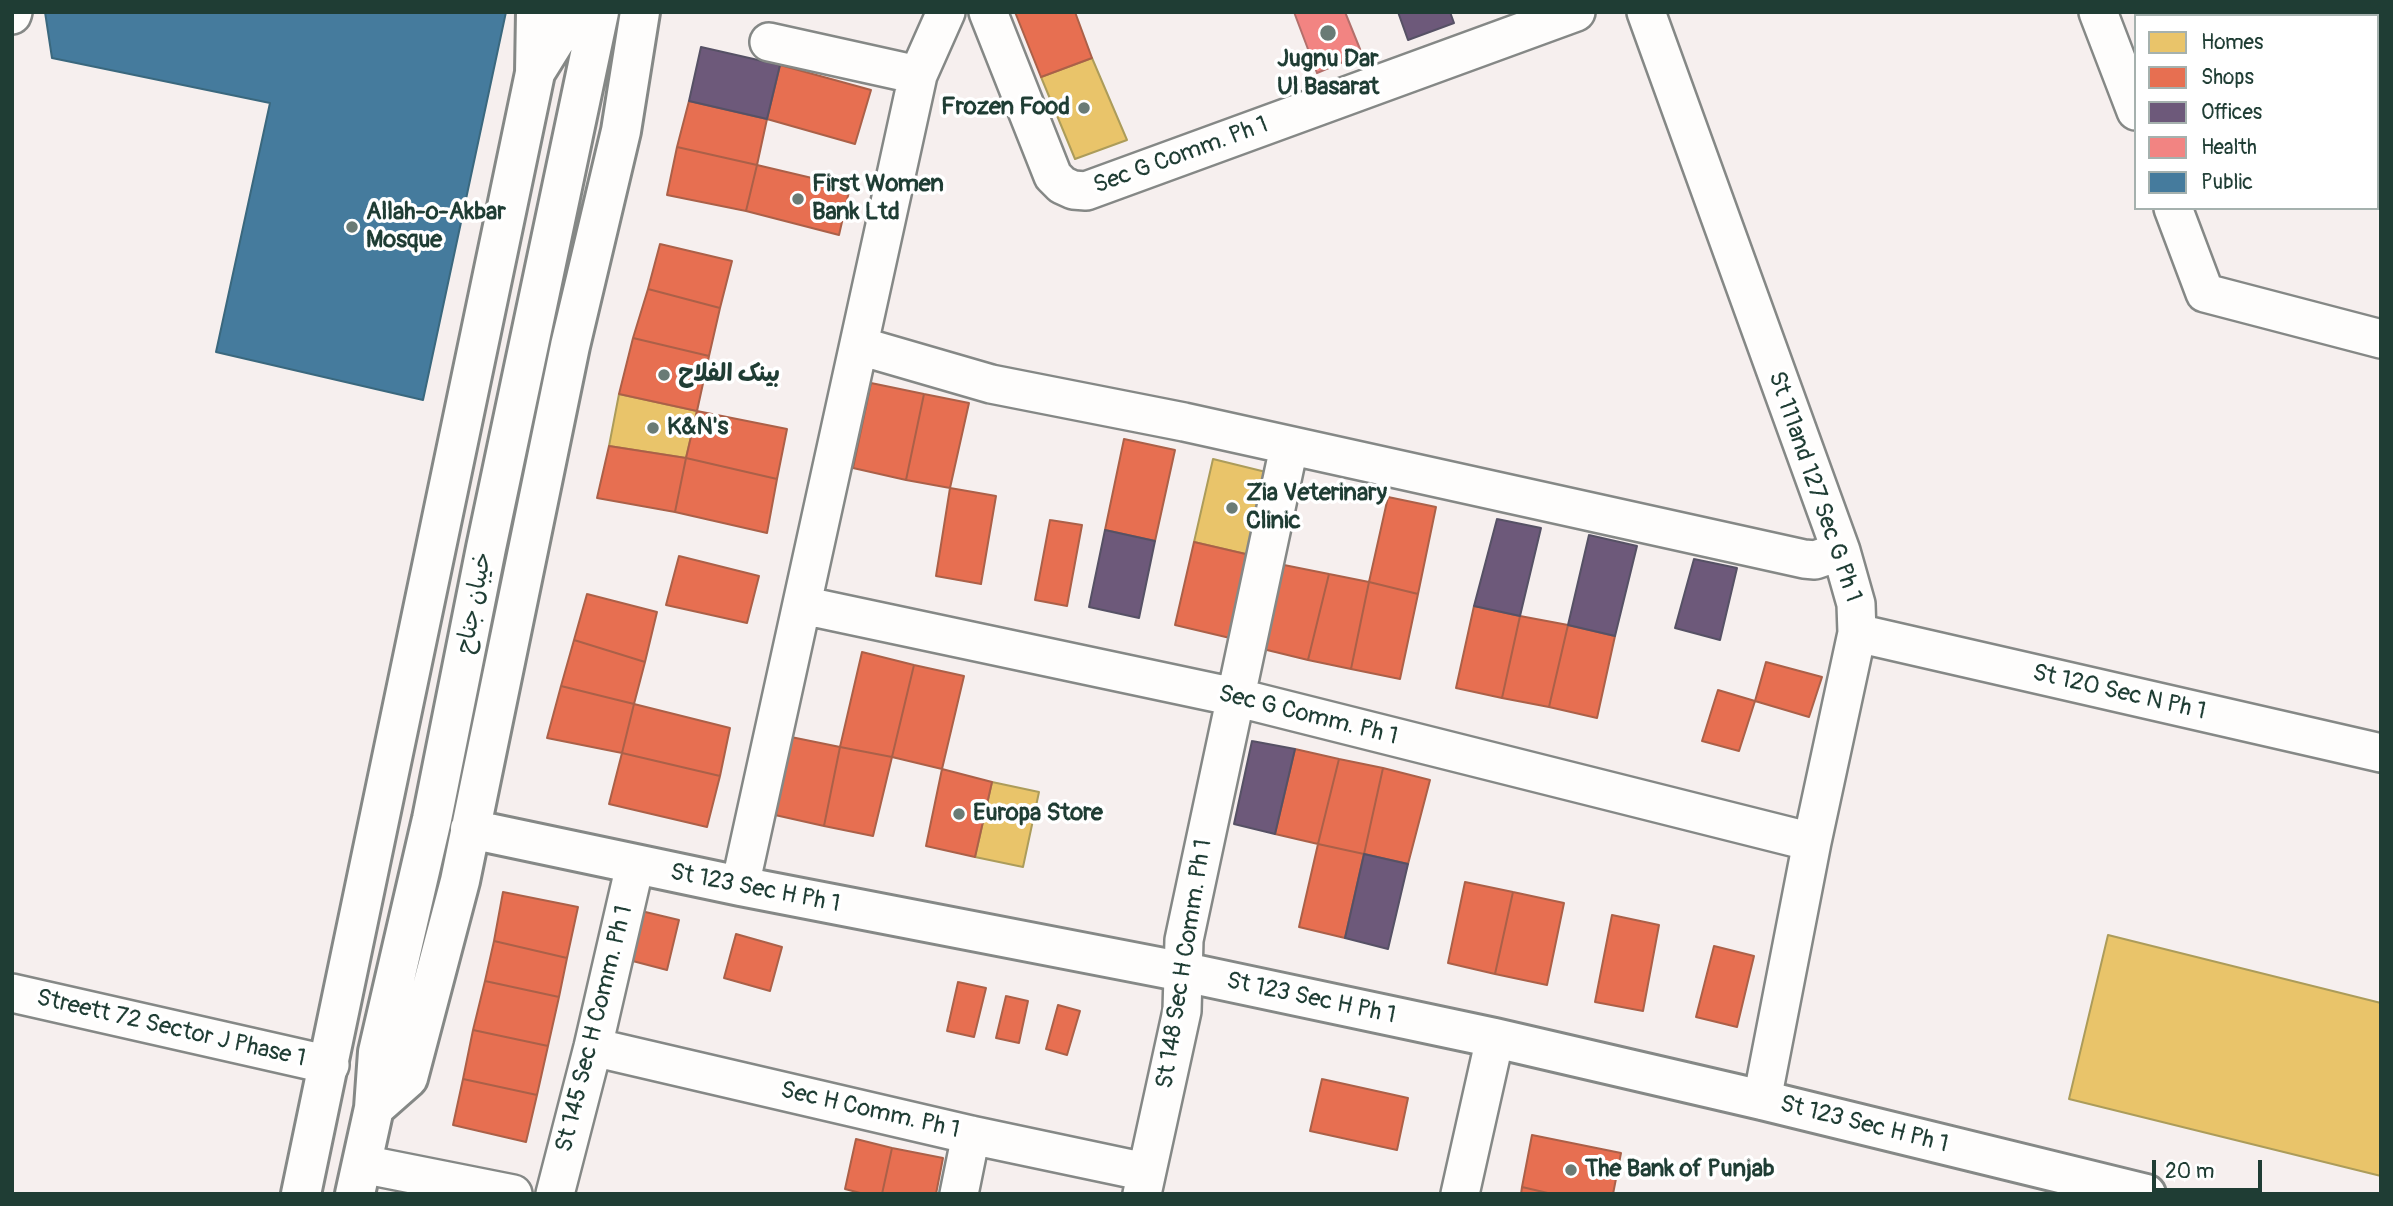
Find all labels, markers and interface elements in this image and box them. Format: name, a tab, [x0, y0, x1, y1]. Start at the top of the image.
legend	[2134, 14, 2379, 210]
marker: Jugnu Dar Ul Basarat	[1318, 23, 1338, 43]
text: Homes	[2201, 29, 2263, 56]
place label: Jugnu Dar Ul Basarat	[1277, 46, 1379, 102]
text: Shops	[2201, 64, 2254, 91]
place label: Frozen Food	[941, 94, 1070, 122]
text: Offices	[2201, 99, 2262, 126]
marker: Frozen Food	[1076, 100, 1092, 116]
street label: Sec G Comm. Ph 1	[1090, 111, 1272, 201]
text: Health	[2201, 134, 2257, 161]
text: Public	[2201, 169, 2253, 196]
place label: First Women Bank Ltd	[812, 171, 944, 227]
marker: First Women Bank Ltd	[790, 191, 806, 207]
place label: Allah-o-Akbar Mosque	[366, 199, 506, 255]
marker: Allah-o-Akbar Mosque	[344, 219, 360, 235]
place label: بینک الفلاح	[678, 361, 780, 389]
marker: بینک الفلاح	[656, 367, 672, 383]
street label: St 111and 127 Sec G Ph 1	[1761, 368, 1867, 606]
place label: K&N's	[667, 414, 728, 442]
marker: K&N's	[645, 420, 661, 436]
place label: Zia Veterinary Clinic	[1246, 480, 1387, 536]
marker: Zia Veterinary Clinic	[1224, 500, 1240, 516]
street label: خیبان جناح	[451, 550, 499, 656]
street label: St 120 Sec N Ph 1	[2030, 659, 2208, 727]
street label: Sec G Comm. Ph 1	[1215, 680, 1401, 752]
place label: Europa Store	[973, 800, 1103, 828]
marker: Europa Store	[951, 806, 967, 822]
street label: St 148 Sec H Comm. Ph 1	[1151, 837, 1219, 1091]
street label: St 123 Sec H Ph 1	[668, 858, 842, 920]
street label: St 145 Sec H Comm. Ph 1	[550, 903, 640, 1155]
street label: St 123 Sec H Ph 1	[1224, 967, 1398, 1031]
street label: Streett 72 Sector J Phase 1	[34, 984, 308, 1074]
street label: Sec H Comm. Ph 1	[778, 1076, 962, 1146]
street label: St 123 Sec H Ph 1	[1777, 1090, 1951, 1160]
scale bar	[2155, 1146, 2265, 1190]
place label: The Bank of Punjab	[1585, 1156, 1775, 1184]
text: 20 m	[2165, 1158, 2214, 1185]
marker: The Bank of Punjab	[1563, 1162, 1579, 1178]

